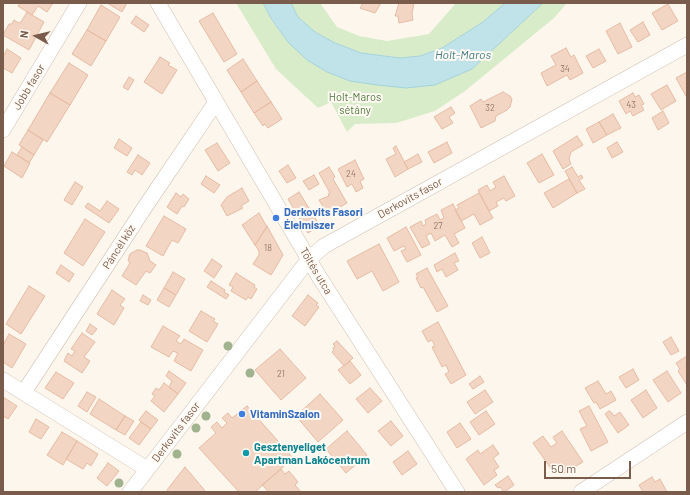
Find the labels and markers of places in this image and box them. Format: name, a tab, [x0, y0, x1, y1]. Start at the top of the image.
place label: Derkovits Fasori Élelmiszer	[284, 205, 363, 231]
marker: Derkovits Fasori Élelmiszer	[271, 213, 281, 223]
place label: VitaminSzalon	[250, 407, 320, 421]
marker: VitaminSzalon	[237, 409, 247, 419]
place label: Gesztenyeliget Apartman Lakócentrum	[254, 440, 370, 466]
marker: Gesztenyeliget Apartman Lakócentrum	[241, 448, 251, 458]

